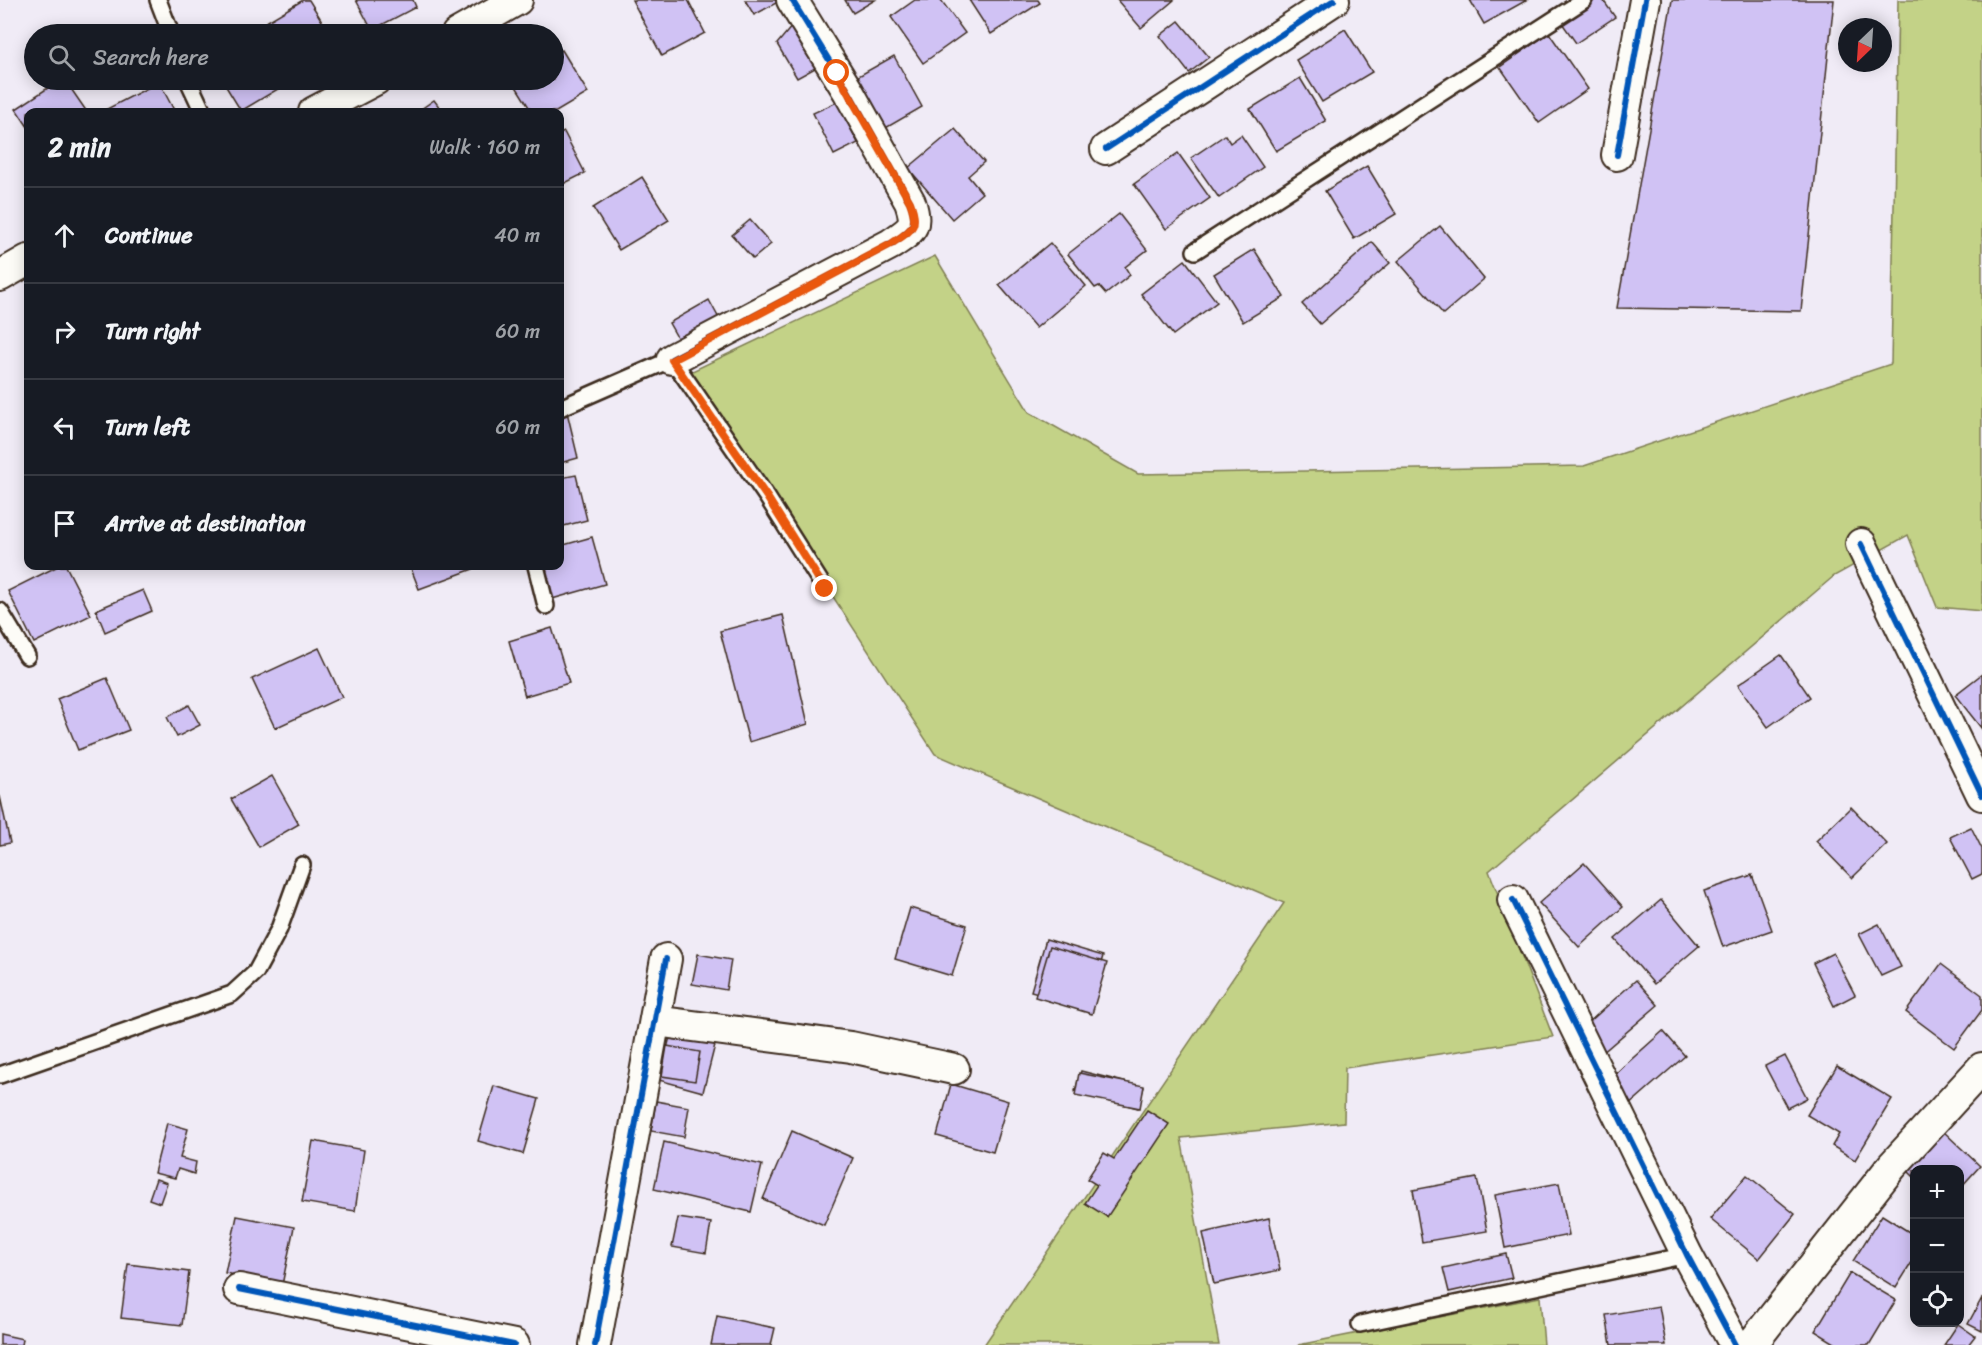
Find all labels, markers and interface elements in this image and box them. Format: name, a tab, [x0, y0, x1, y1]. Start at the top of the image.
north arrow	[1838, 18, 1892, 72]
search box	[24, 24, 564, 90]
text: Search here	[93, 38, 209, 77]
icon: search	[45, 41, 78, 74]
route start	[823, 59, 849, 85]
text: 2 min	[48, 124, 111, 170]
text: Walk · 160 m	[429, 130, 540, 165]
text: Continue	[105, 216, 193, 255]
text: 40 m	[494, 218, 540, 253]
icon: ahead	[48, 219, 81, 252]
text: Turn right	[105, 312, 200, 351]
text: 60 m	[495, 314, 540, 349]
icon: right	[48, 315, 81, 348]
text: Turn left	[105, 408, 190, 447]
text: 60 m	[495, 410, 540, 445]
icon: left	[48, 411, 81, 444]
text: Arrive at destination	[105, 504, 306, 543]
icon: arrive	[48, 507, 81, 540]
route end	[811, 575, 837, 601]
map controls	[1910, 1165, 1964, 1327]
button: +	[1910, 1165, 1964, 1219]
button: −	[1910, 1219, 1964, 1273]
button: locate	[1910, 1273, 1964, 1327]

